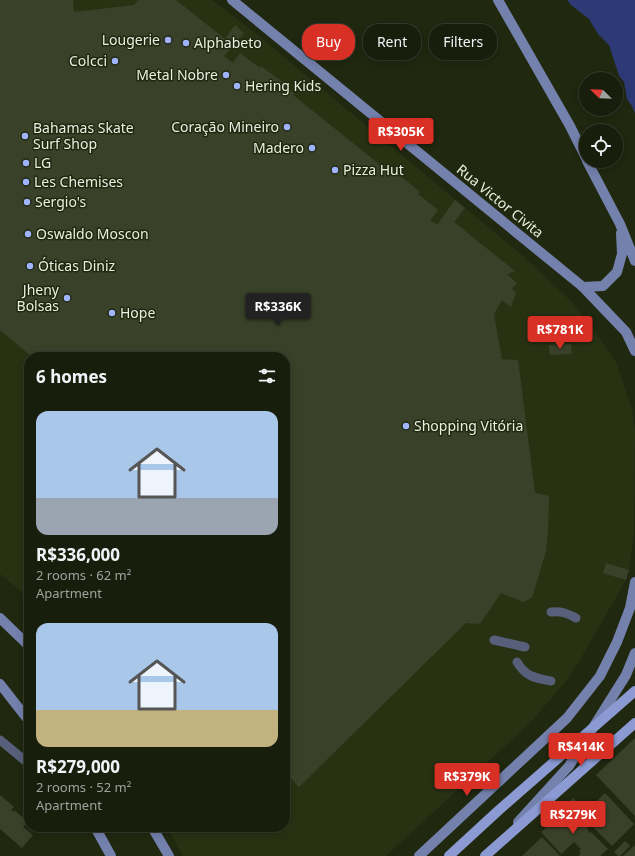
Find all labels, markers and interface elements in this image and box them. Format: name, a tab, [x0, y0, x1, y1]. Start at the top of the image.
chip: Buy	[302, 24, 355, 60]
chip: Rent	[363, 24, 421, 60]
chip: Filters	[429, 24, 497, 60]
place label: Lougerie	[102, 30, 160, 49]
place label: Alphabeto	[194, 33, 262, 52]
marker: Lougerie	[163, 35, 173, 45]
marker: Alphabeto	[181, 38, 191, 48]
place label: Colcci	[69, 51, 107, 70]
marker: Colcci	[110, 56, 120, 66]
place label: Metal Nobre	[136, 65, 218, 84]
marker: Metal Nobre	[221, 70, 231, 80]
north arrow	[579, 72, 623, 116]
map controls	[579, 72, 623, 168]
place label: Hering Kids	[245, 76, 321, 95]
marker: Hering Kids	[232, 81, 242, 91]
place label: Coração Mineiro	[171, 117, 279, 136]
place label: Bahamas Skate Surf Shop	[33, 118, 134, 153]
pin: R$305K	[368, 118, 434, 152]
marker: Coração Mineiro	[282, 122, 292, 132]
text: R$305K	[378, 122, 424, 140]
button: locate	[579, 124, 623, 168]
marker: Bahamas Skate Surf Shop	[20, 131, 30, 141]
place label: Madero	[253, 138, 304, 157]
marker: Madero	[307, 143, 317, 153]
place label: LG	[34, 153, 51, 172]
marker: LG	[21, 158, 31, 168]
place label: Pizza Hut	[343, 160, 404, 179]
street label: Rua Victor Civita	[453, 160, 548, 242]
marker: Pizza Hut	[330, 165, 340, 175]
place label: Les Chemises	[34, 172, 123, 191]
marker: Les Chemises	[21, 177, 31, 187]
place label: Sergio's	[35, 192, 87, 211]
marker: Sergio's	[22, 197, 32, 207]
place label: Oswaldo Moscon	[36, 224, 149, 243]
marker: Oswaldo Moscon	[23, 229, 33, 239]
place label: Óticas Diniz	[38, 256, 116, 275]
marker: Óticas Diniz	[25, 261, 35, 271]
place label: Jheny Bolsas	[17, 280, 60, 315]
marker: Jheny Bolsas	[62, 293, 72, 303]
pin: R$336K	[245, 293, 311, 327]
text: R$336K	[255, 297, 301, 315]
place label: Hope	[120, 303, 155, 322]
marker: Hope	[107, 308, 117, 318]
pin: R$781K	[527, 316, 593, 350]
text: R$781K	[537, 320, 583, 338]
text: 6 homes	[36, 365, 107, 388]
icon: filters	[256, 365, 278, 387]
place label: Shopping Vitória	[414, 416, 523, 435]
marker: Shopping Vitória	[401, 421, 411, 431]
icon: home	[121, 437, 193, 509]
text: R$336,000	[36, 543, 120, 566]
text: 2 rooms · 62 m²	[36, 566, 131, 584]
text: Apartment	[36, 584, 102, 602]
icon: home	[121, 649, 193, 721]
pin: R$414K	[548, 733, 614, 767]
text: R$414K	[558, 737, 604, 755]
text: R$279,000	[36, 755, 120, 778]
pin: R$379K	[434, 763, 500, 797]
text: R$379K	[444, 767, 490, 785]
text: 2 rooms · 52 m²	[36, 778, 131, 796]
text: Apartment	[36, 796, 102, 814]
pin: R$279K	[540, 801, 606, 835]
text: R$279K	[550, 805, 596, 823]

